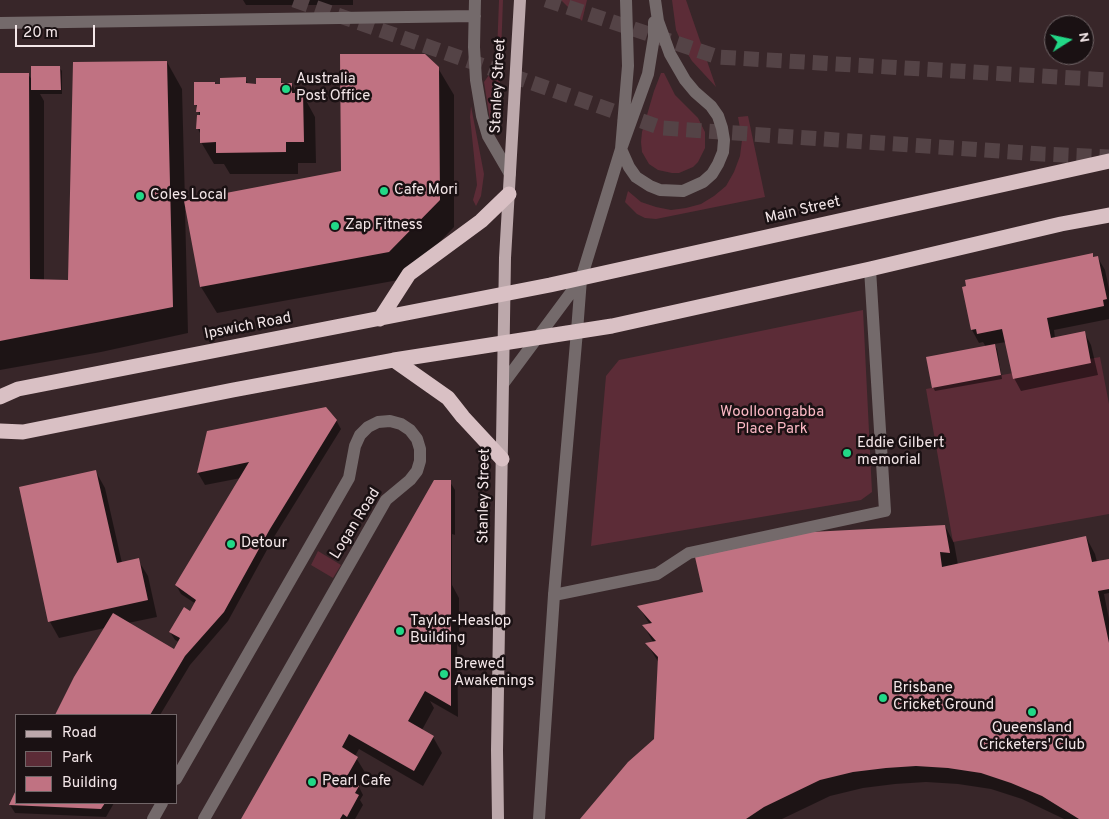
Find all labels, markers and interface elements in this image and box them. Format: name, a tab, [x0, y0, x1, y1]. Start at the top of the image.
scale bar	[18, 15, 98, 47]
north arrow	[1044, 15, 1094, 65]
text: 20 m	[23, 24, 58, 43]
text: N	[1074, 31, 1093, 44]
street label: Stanley Street	[488, 38, 510, 134]
place label: Australia Post Office	[296, 71, 370, 106]
marker: Australia Post Office	[280, 83, 292, 95]
place label: Cafe Mori	[394, 182, 458, 200]
marker: Cafe Mori	[378, 185, 390, 197]
place label: Coles Local	[150, 187, 227, 205]
marker: Coles Local	[134, 190, 146, 202]
street label: Main Street	[764, 194, 842, 228]
place label: Zap Fitness	[345, 217, 423, 235]
marker: Zap Fitness	[329, 220, 341, 232]
street label: Ipswich Road	[203, 310, 293, 344]
park label: Woolloongabba Place Park	[720, 404, 824, 439]
place label: Eddie Gilbert memorial	[857, 435, 944, 470]
marker: Eddie Gilbert memorial	[841, 447, 853, 459]
street label: Stanley Street	[475, 448, 495, 544]
street label: Logan Road	[327, 485, 385, 563]
place label: Detour	[241, 535, 287, 553]
marker: Detour	[225, 538, 237, 550]
place label: Taylor-Heaslop Building	[410, 613, 511, 648]
marker: Taylor-Heaslop Building	[394, 625, 406, 637]
place label: Brewed Awakenings	[454, 656, 534, 691]
marker: Brewed Awakenings	[438, 668, 450, 680]
place label: Brisbane Cricket Ground	[893, 680, 994, 715]
marker: Brisbane Cricket Ground	[877, 692, 889, 704]
marker: Queensland Cricketers' Club	[1026, 706, 1038, 718]
legend	[15, 714, 178, 804]
place label: Queensland Cricketers' Club	[979, 720, 1085, 755]
text: Road	[62, 724, 97, 743]
text: Park	[62, 749, 93, 768]
place label: Pearl Cafe	[322, 773, 391, 791]
text: Building	[62, 774, 117, 793]
marker: Pearl Cafe	[306, 776, 318, 788]

